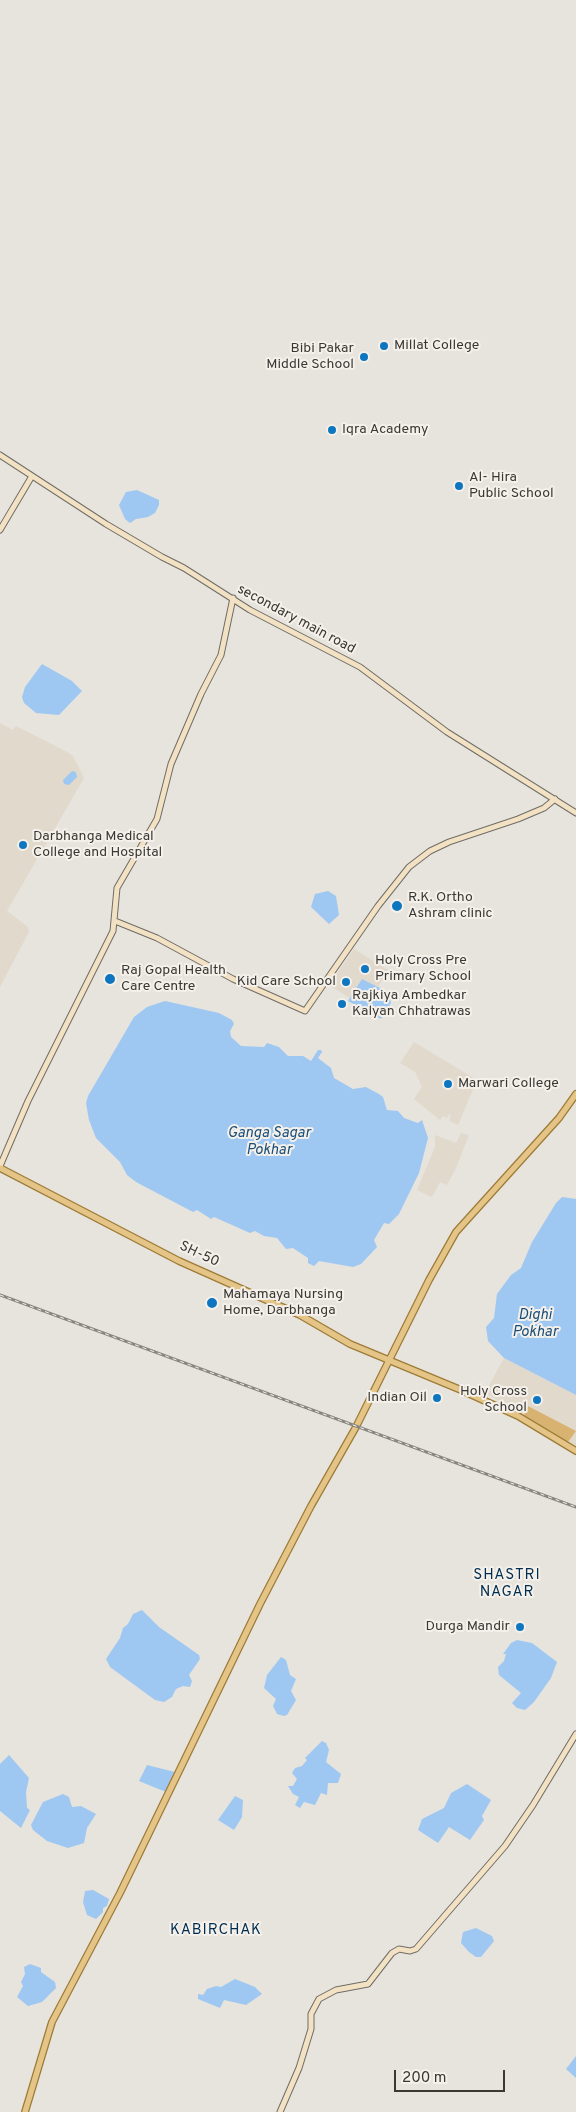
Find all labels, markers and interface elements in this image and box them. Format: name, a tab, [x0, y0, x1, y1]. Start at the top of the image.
place label: Millat College	[394, 338, 479, 354]
marker: Millat College	[378, 340, 390, 352]
place label: Bibi Pakar Middle School	[266, 341, 354, 374]
marker: Bibi Pakar Middle School	[358, 351, 370, 363]
place label: Iqra Academy	[342, 422, 428, 438]
marker: Iqra Academy	[326, 424, 338, 436]
place label: Al- Hira Public School	[469, 470, 554, 502]
marker: Al- Hira Public School	[453, 480, 465, 492]
street label: secondary main road	[234, 582, 358, 658]
place label: Darbhanga Medical College and Hospital	[33, 829, 162, 862]
marker: Darbhanga Medical College and Hospital	[17, 839, 29, 851]
place label: R.K. Ortho Ashram clinic	[408, 890, 493, 922]
marker: R.K. Ortho Ashram clinic	[390, 899, 404, 913]
place label: Holy Cross Pre Primary School	[375, 953, 471, 986]
place label: Raj Gopal Health Care Centre	[121, 963, 226, 996]
marker: Holy Cross Pre Primary School	[359, 963, 371, 975]
marker: Raj Gopal Health Care Centre	[103, 972, 117, 986]
place label: Kid Care School	[237, 974, 336, 990]
marker: Kid Care School	[340, 976, 352, 988]
place label: Rajkiya Ambedkar Kalyan Chhatrawas	[352, 988, 471, 1020]
marker: Rajkiya Ambedkar Kalyan Chhatrawas	[336, 998, 348, 1010]
place label: Marwari College	[458, 1076, 559, 1092]
marker: Marwari College	[442, 1078, 454, 1090]
water label: Ganga Sagar Pokhar	[227, 1125, 311, 1160]
street label: SH-50	[176, 1239, 222, 1271]
place label: Mahamaya Nursing Home, Darbhanga	[223, 1287, 343, 1320]
marker: Mahamaya Nursing Home, Darbhanga	[205, 1296, 219, 1310]
water label: Dighi Pokhar	[512, 1307, 558, 1342]
place label: Holy Cross School	[460, 1384, 527, 1416]
place label: Indian Oil	[367, 1390, 427, 1406]
marker: Indian Oil	[431, 1392, 443, 1404]
marker: Holy Cross School	[531, 1394, 543, 1406]
district label: SHASTRI NAGAR	[472, 1567, 542, 1602]
place label: Durga Mandir	[425, 1619, 510, 1635]
marker: Durga Mandir	[514, 1621, 526, 1633]
district label: KABIRCHAK	[169, 1922, 263, 1940]
scale bar	[396, 2060, 507, 2092]
text: 200 m	[402, 2069, 447, 2088]

